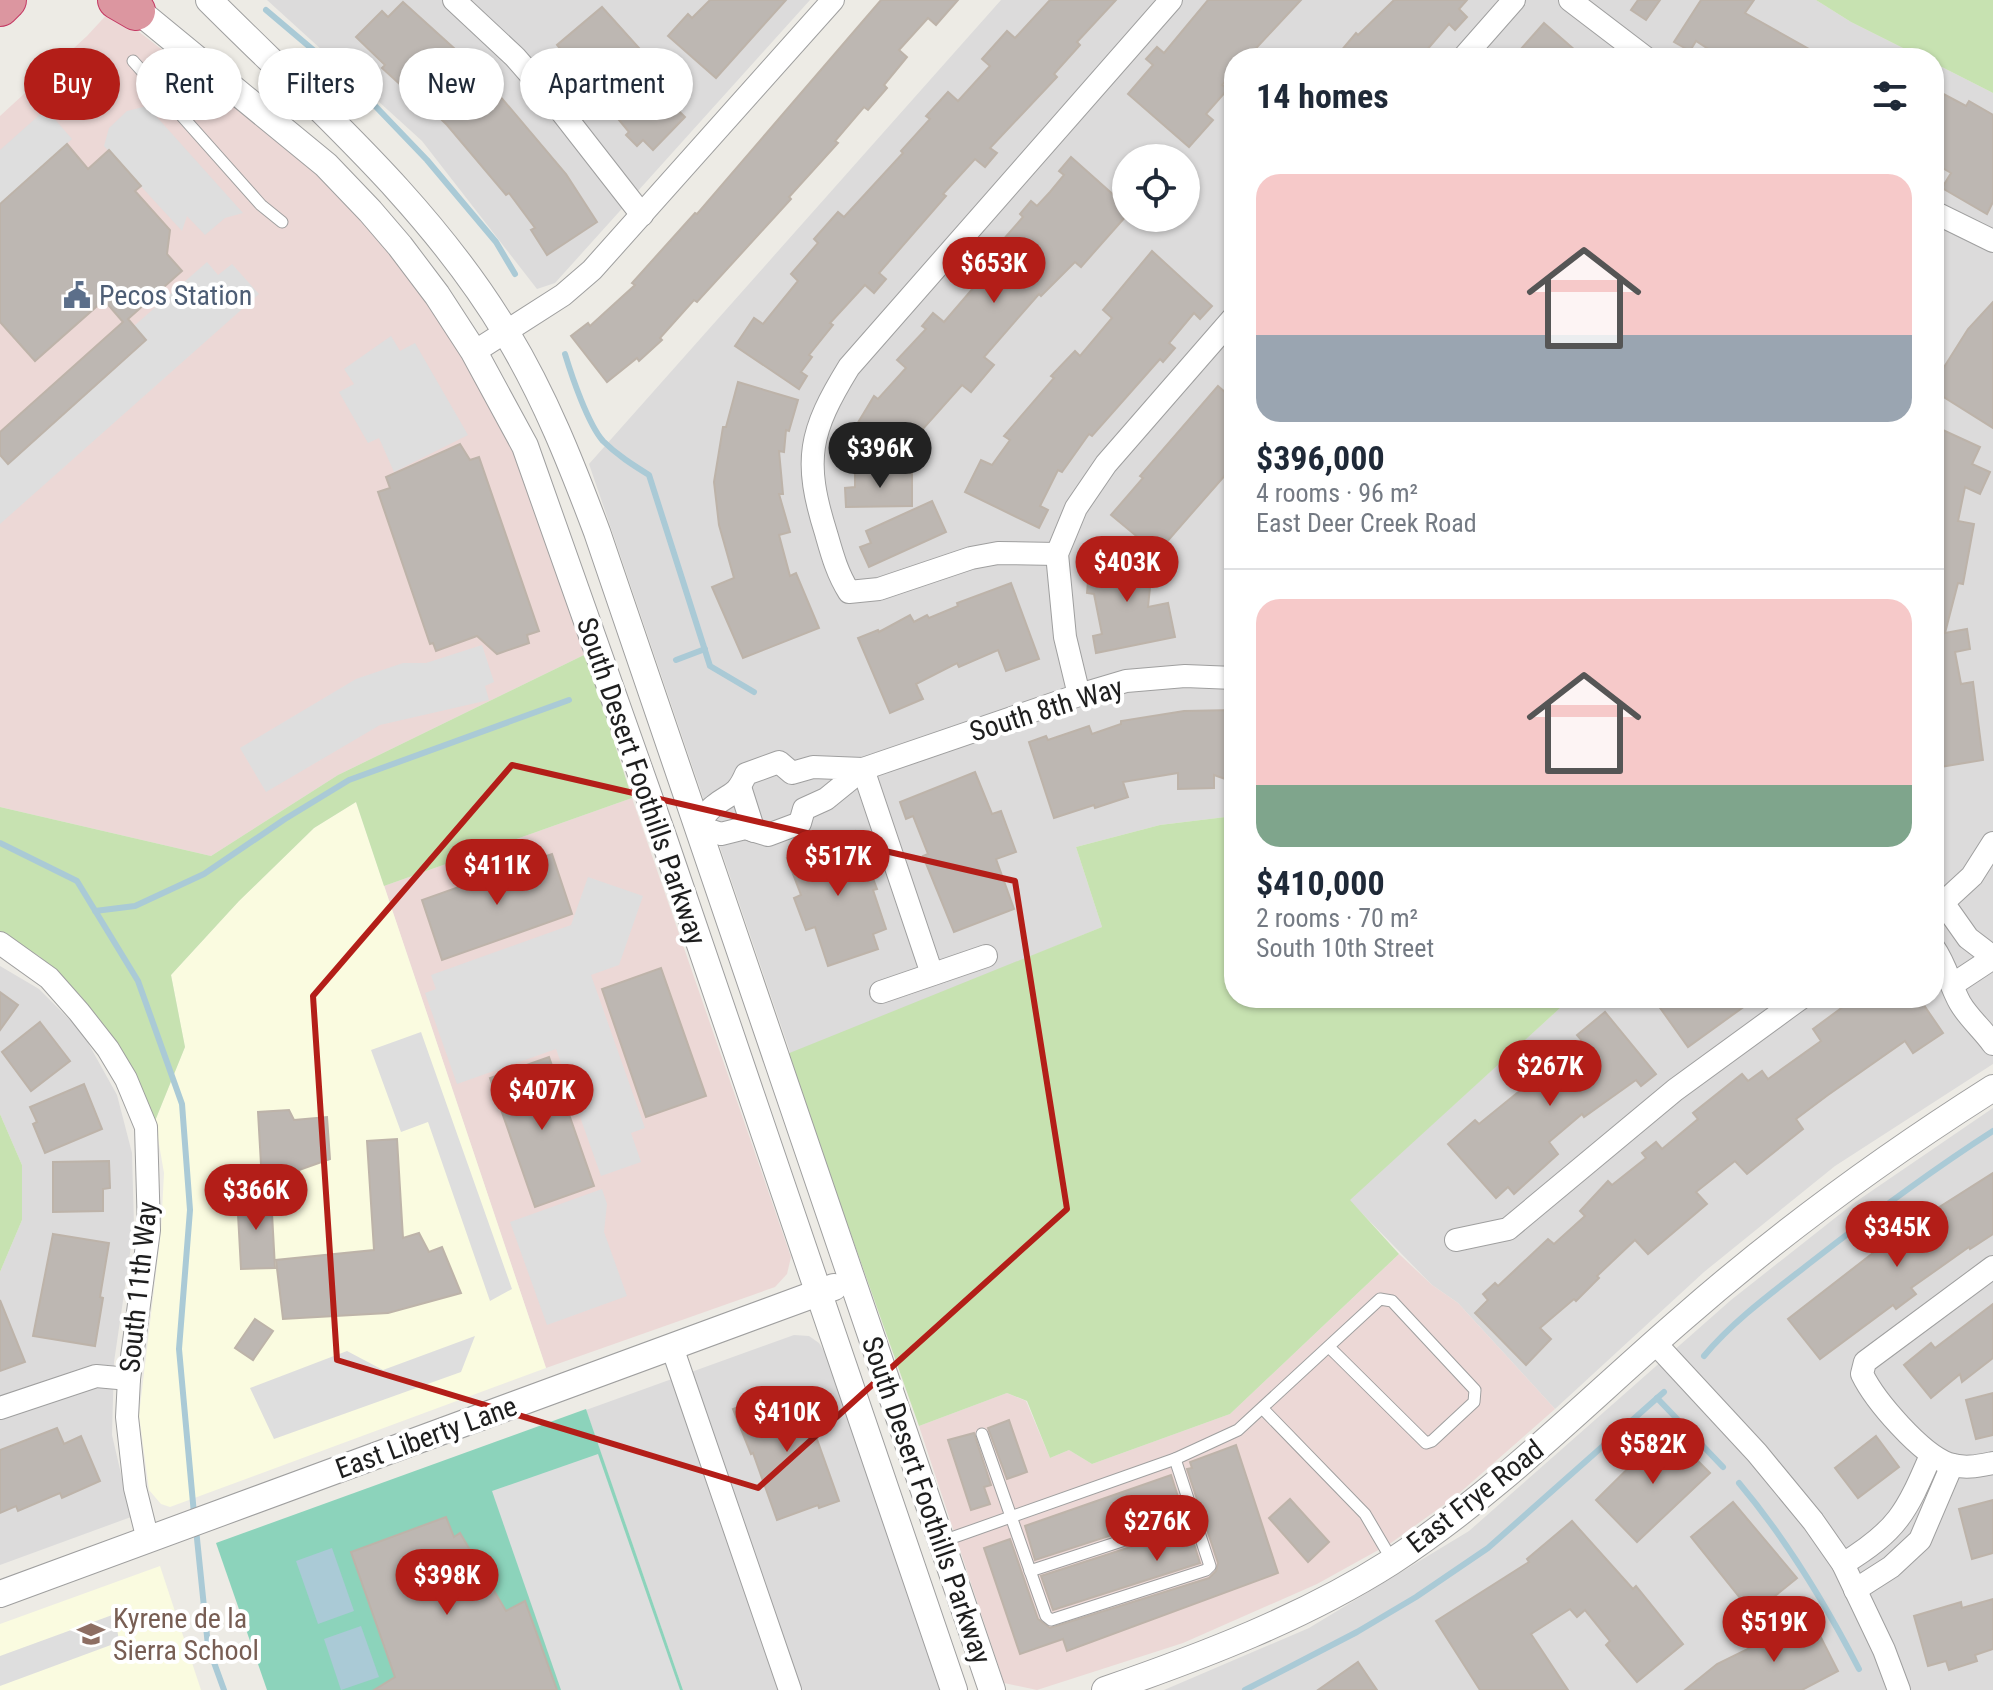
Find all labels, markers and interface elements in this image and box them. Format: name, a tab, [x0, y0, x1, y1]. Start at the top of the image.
chip: Buy	[24, 48, 120, 120]
chip: Rent	[136, 48, 242, 120]
chip: Filters	[258, 48, 383, 120]
chip: New	[399, 48, 504, 120]
chip: Apartment	[520, 48, 693, 120]
icon: filters	[1868, 74, 1912, 118]
text: 14 homes	[1256, 76, 1389, 116]
map controls	[1112, 144, 1200, 232]
button: locate	[1112, 144, 1200, 232]
icon: home	[1512, 226, 1656, 370]
pin: $653K	[938, 237, 1050, 305]
text: $653K	[961, 248, 1027, 278]
place label: Pecos Station	[99, 279, 252, 312]
public building icon: Pecos Station	[62, 280, 92, 310]
pin: $396K	[824, 422, 936, 490]
text: $396K	[847, 433, 913, 463]
text: $396,000	[1256, 438, 1385, 478]
text: 4 rooms · 96 m²	[1256, 478, 1418, 508]
text: East Deer Creek Road	[1256, 508, 1477, 538]
pin: $403K	[1071, 536, 1183, 604]
text: $403K	[1094, 547, 1160, 577]
street label: South Desert Foothills Parkway	[570, 613, 713, 949]
icon: home	[1512, 651, 1656, 795]
street label: South 8th Way	[966, 670, 1127, 748]
pin: $517K	[782, 830, 894, 898]
pin: $411K	[441, 839, 553, 907]
text: $517K	[805, 841, 871, 871]
text: $411K	[464, 850, 530, 880]
text: $410,000	[1256, 863, 1385, 903]
text: 2 rooms · 70 m²	[1256, 903, 1418, 933]
text: South 10th Street	[1256, 933, 1434, 963]
pin: $267K	[1494, 1040, 1606, 1108]
text: $267K	[1517, 1051, 1583, 1081]
pin: $407K	[486, 1064, 598, 1132]
text: $407K	[509, 1075, 575, 1105]
pin: $366K	[200, 1164, 312, 1232]
text: $366K	[223, 1175, 289, 1205]
street label: South 11th Way	[113, 1199, 164, 1374]
pin: $345K	[1841, 1201, 1953, 1269]
text: $345K	[1864, 1212, 1930, 1242]
street label: South Desert Foothills Parkway	[855, 1332, 998, 1668]
pin: $410K	[731, 1386, 843, 1454]
street label: East Liberty Lane	[331, 1389, 521, 1486]
text: $410K	[754, 1397, 820, 1427]
pin: $582K	[1597, 1418, 1709, 1486]
text: $582K	[1620, 1429, 1686, 1459]
street label: East Frye Road	[1401, 1433, 1550, 1560]
pin: $276K	[1101, 1495, 1213, 1563]
text: $276K	[1124, 1506, 1190, 1536]
pin: $398K	[391, 1549, 503, 1617]
text: $398K	[414, 1560, 480, 1590]
pin: $519K	[1718, 1596, 1830, 1664]
place label: Kyrene de la Sierra School	[113, 1602, 259, 1667]
text: $519K	[1741, 1607, 1807, 1637]
school or university icon: Kyrene de la Sierra School	[76, 1619, 106, 1649]

